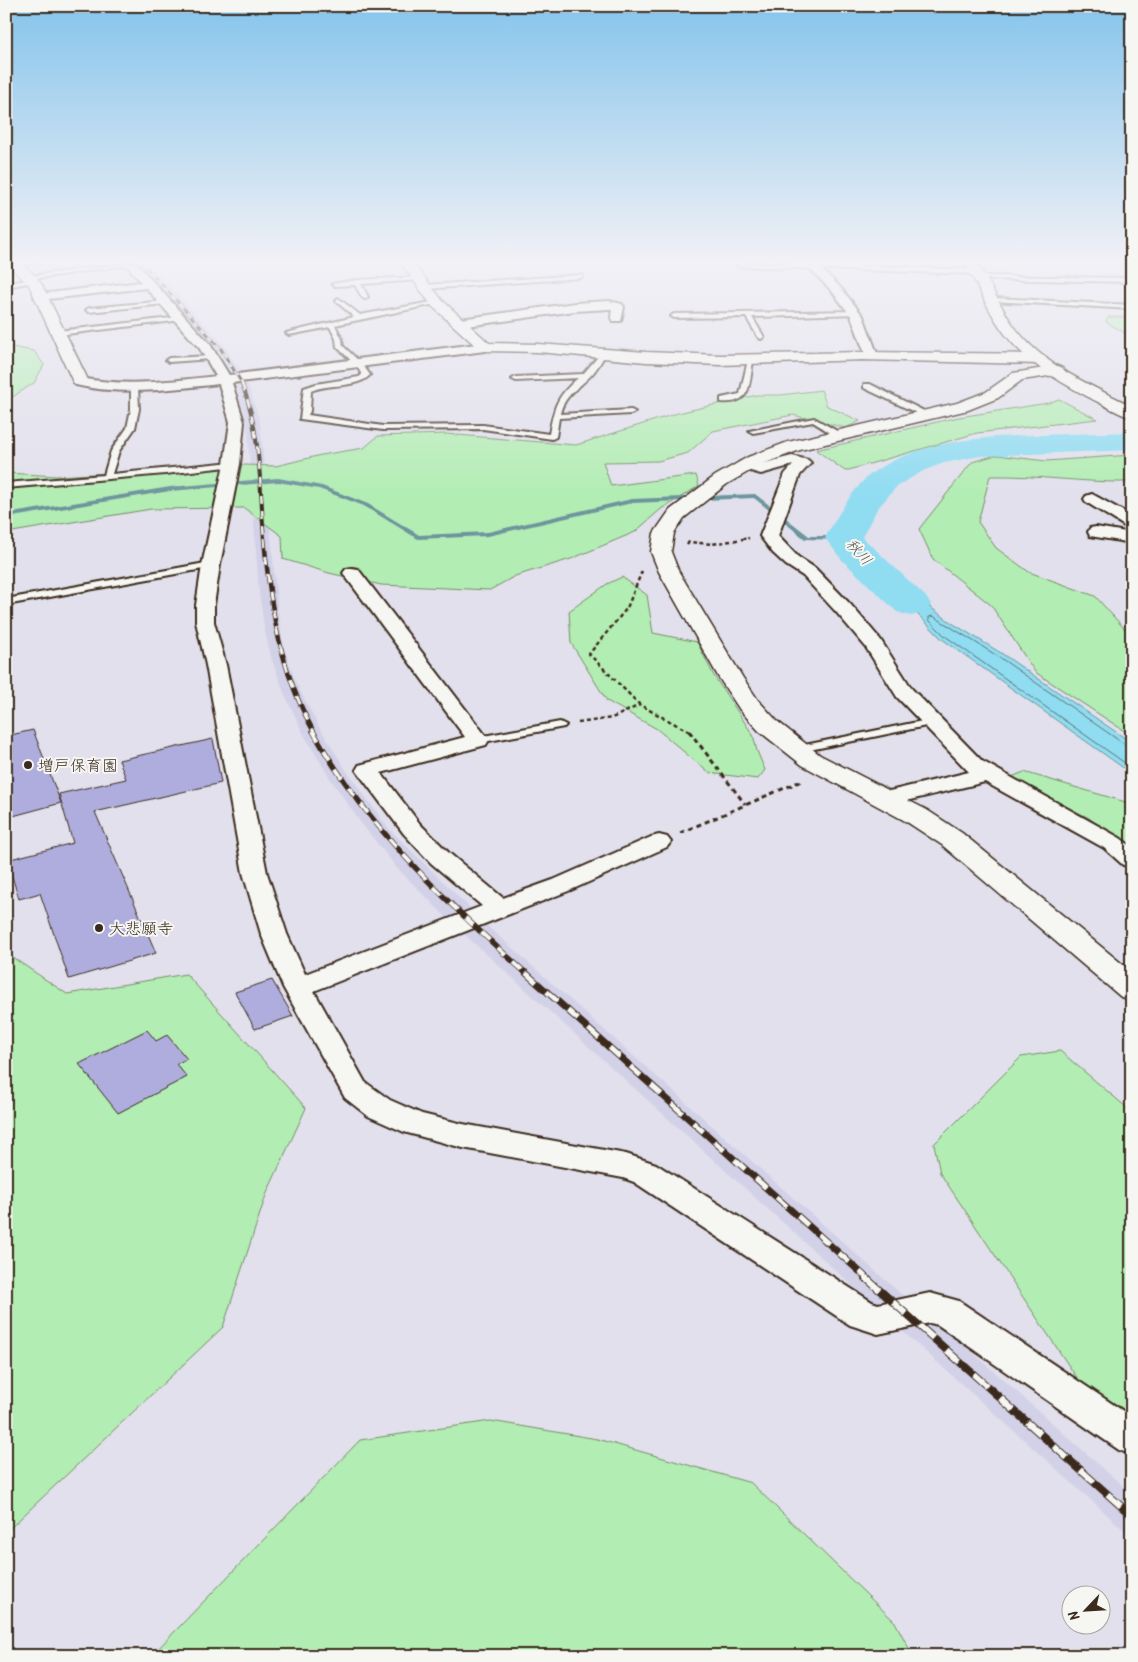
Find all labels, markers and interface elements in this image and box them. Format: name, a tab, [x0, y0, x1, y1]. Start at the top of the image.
water label: 秋川	[839, 533, 877, 572]
place label: 増戸保育園	[38, 754, 118, 779]
marker: 増戸保育園	[22, 759, 34, 771]
place label: 大悲願寺	[109, 917, 173, 942]
marker: 大悲願寺	[93, 922, 105, 934]
north arrow	[1060, 1584, 1110, 1634]
text: N	[1063, 1606, 1087, 1624]

